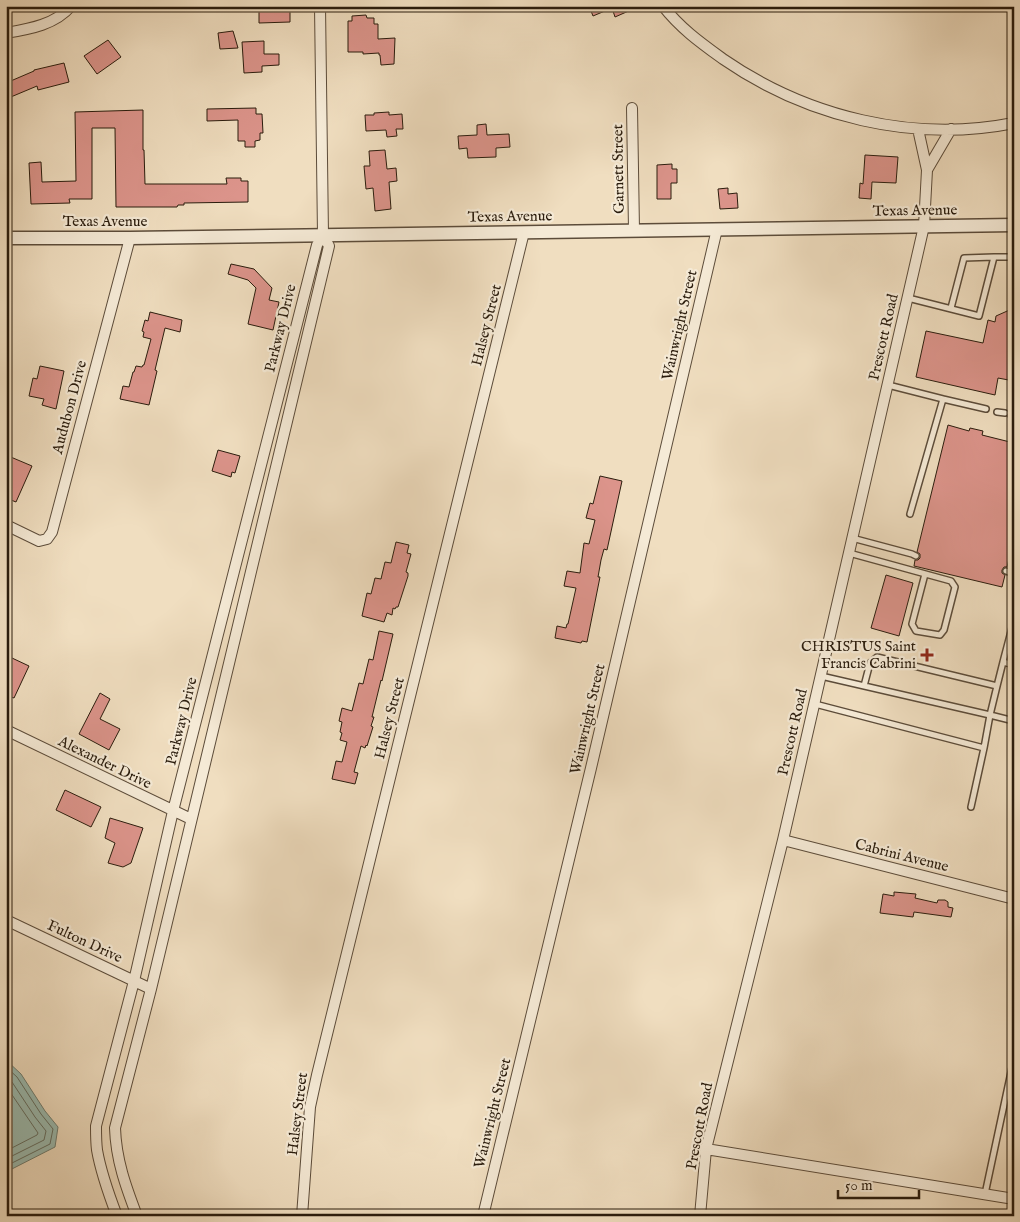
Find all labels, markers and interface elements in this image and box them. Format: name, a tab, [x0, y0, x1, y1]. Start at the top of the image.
street label: Garnett Street	[608, 124, 629, 214]
street label: Texas Avenue	[873, 200, 958, 221]
street label: Texas Avenue	[468, 206, 553, 227]
street label: Texas Avenue	[63, 212, 147, 231]
street label: Wainwright Street	[658, 268, 701, 382]
street label: Parkway Drive	[260, 282, 301, 374]
street label: Halsey Street	[467, 282, 506, 368]
street label: Prescott Road	[864, 291, 903, 382]
street label: Audubon Drive	[48, 358, 91, 457]
place label: CHRISTUS Saint Francis Cabrini	[801, 637, 916, 673]
marker: CHRISTUS Saint Francis Cabrini	[920, 648, 934, 662]
street label: Wainwright Street	[566, 662, 609, 776]
street label: Parkway Drive	[161, 675, 202, 767]
street label: Halsey Street	[370, 675, 409, 761]
street label: Prescott Road	[773, 686, 812, 777]
street label: Alexander Drive	[54, 731, 155, 793]
street label: Cabrini Avenue	[853, 835, 951, 876]
street label: Fulton Drive	[44, 916, 125, 967]
street label: Wainwright Street	[470, 1056, 515, 1170]
street label: Halsey Street	[283, 1071, 312, 1157]
street label: Prescott Road	[682, 1080, 717, 1171]
scale bar	[838, 1167, 919, 1199]
text: 50 m	[845, 1176, 873, 1195]

